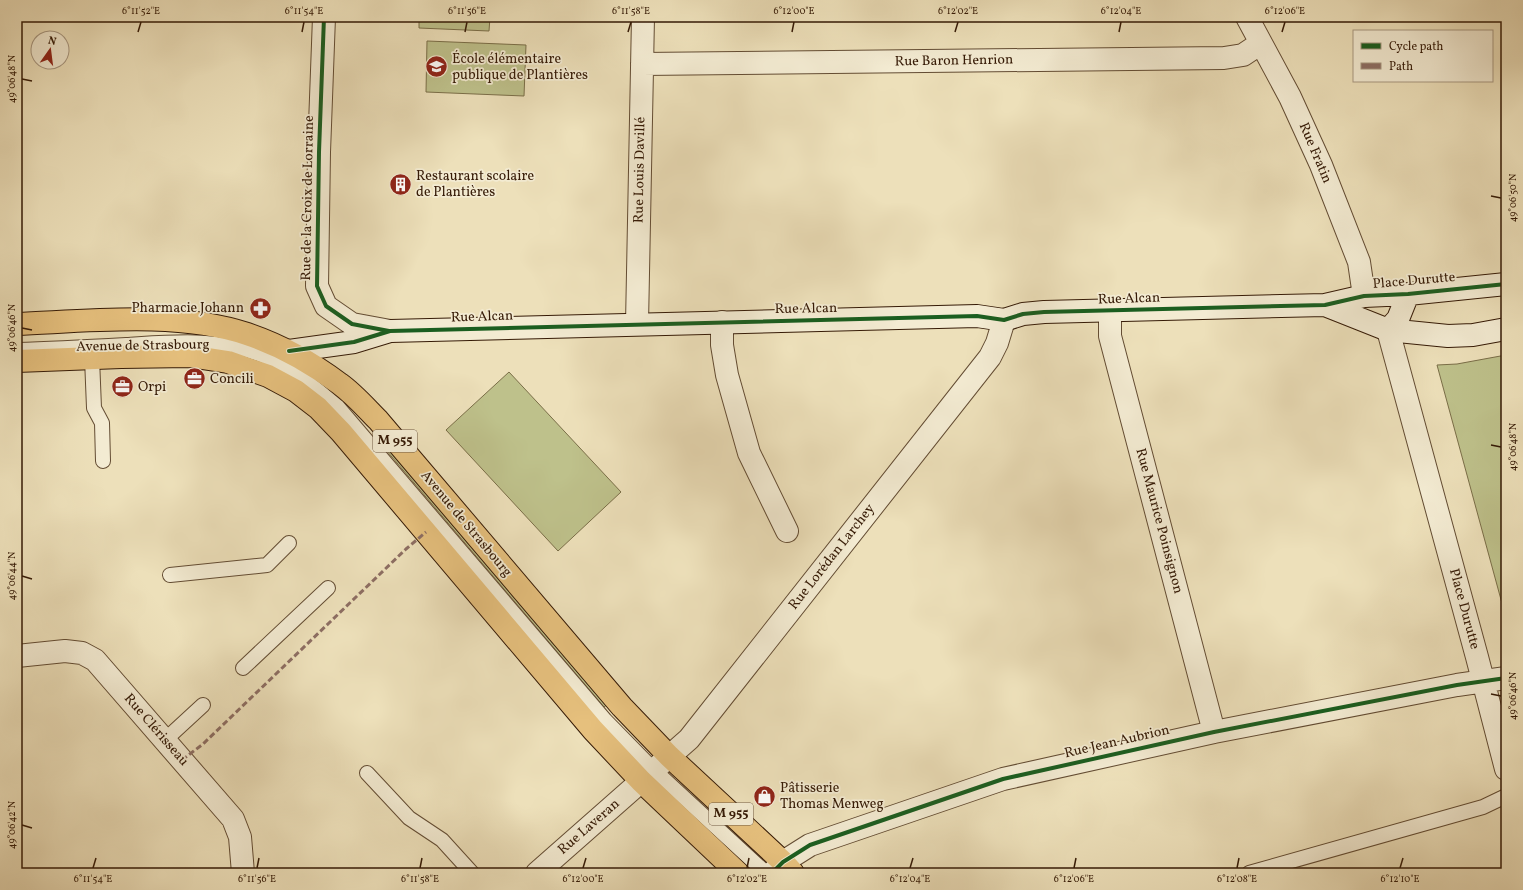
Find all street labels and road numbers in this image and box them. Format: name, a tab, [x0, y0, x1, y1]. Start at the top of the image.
street label: Rue Baron Henrion	[895, 50, 1013, 72]
street label: Rue de la Croix de Lorraine	[297, 115, 319, 281]
street label: Rue Louis Davillé	[630, 116, 650, 223]
street label: Rue Fratin	[1294, 120, 1336, 186]
street label: Place Durutte	[1372, 268, 1457, 294]
street label: Rue Alcan	[1097, 288, 1161, 310]
street label: Rue Alcan	[775, 299, 837, 319]
street label: Rue Alcan	[450, 306, 514, 328]
street label: Avenue de Strasbourg	[76, 335, 210, 357]
road number: M 955	[373, 430, 417, 452]
street label: Rue Maurice Poinsignon	[1130, 446, 1188, 596]
street label: Avenue de Strasbourg	[416, 467, 516, 581]
street label: Rue Lorédan Larchey	[785, 500, 880, 614]
street label: Place Durutte	[1444, 566, 1484, 652]
street label: Rue Clérisseau	[119, 690, 193, 770]
street label: Rue Jean Aubrion	[1063, 721, 1171, 763]
street label: Rue Laveran	[554, 795, 624, 859]
road number: M 955	[709, 803, 753, 825]

